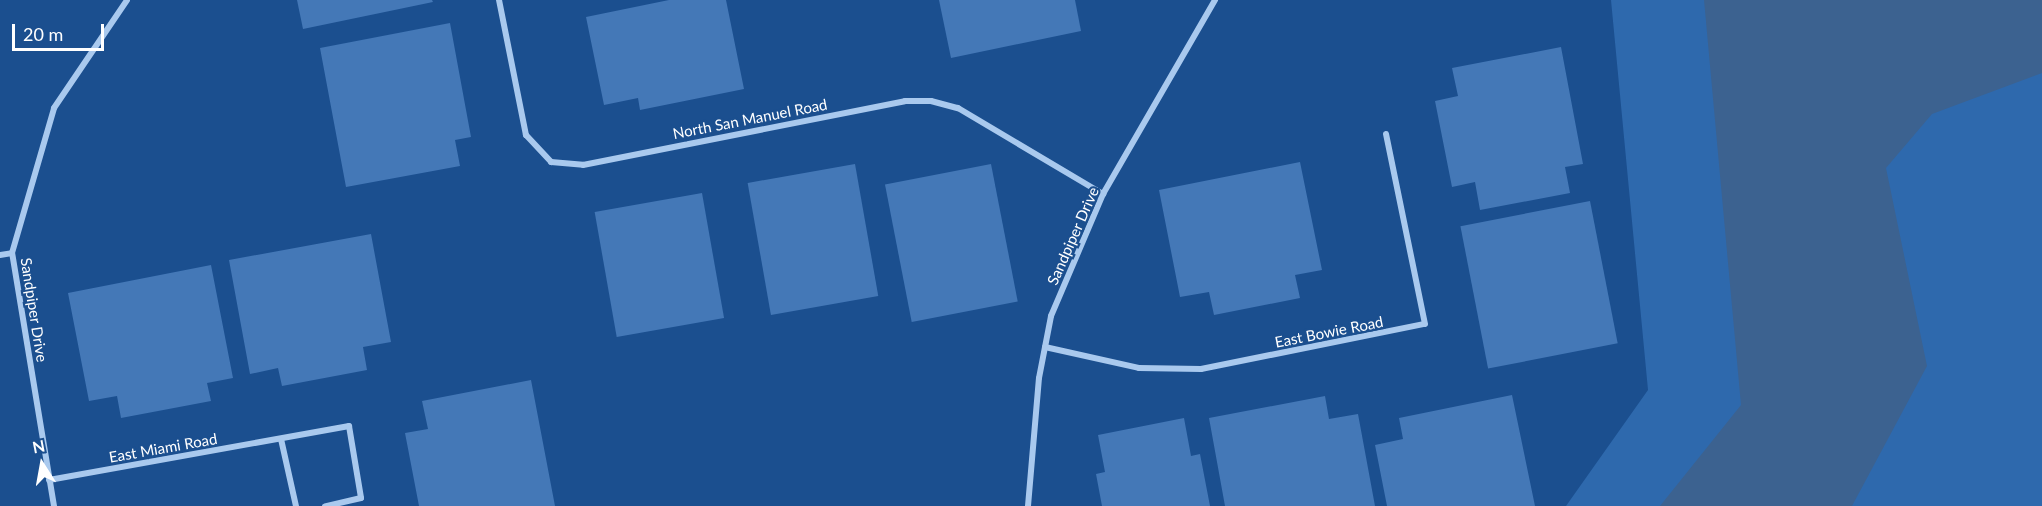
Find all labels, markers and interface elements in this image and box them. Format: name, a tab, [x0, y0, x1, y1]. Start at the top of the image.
scale bar	[15, 12, 106, 50]
text: 20 m	[23, 23, 63, 45]
street label: North San Manuel Road	[671, 95, 829, 143]
street label: Sandpiper Drive	[1043, 184, 1103, 288]
street label: Sandpiper Drive	[17, 256, 51, 364]
street label: East Bowie Road	[1273, 313, 1385, 351]
street label: East Miami Road	[107, 430, 219, 466]
north arrow	[12, 434, 72, 494]
text: N	[31, 435, 46, 456]

